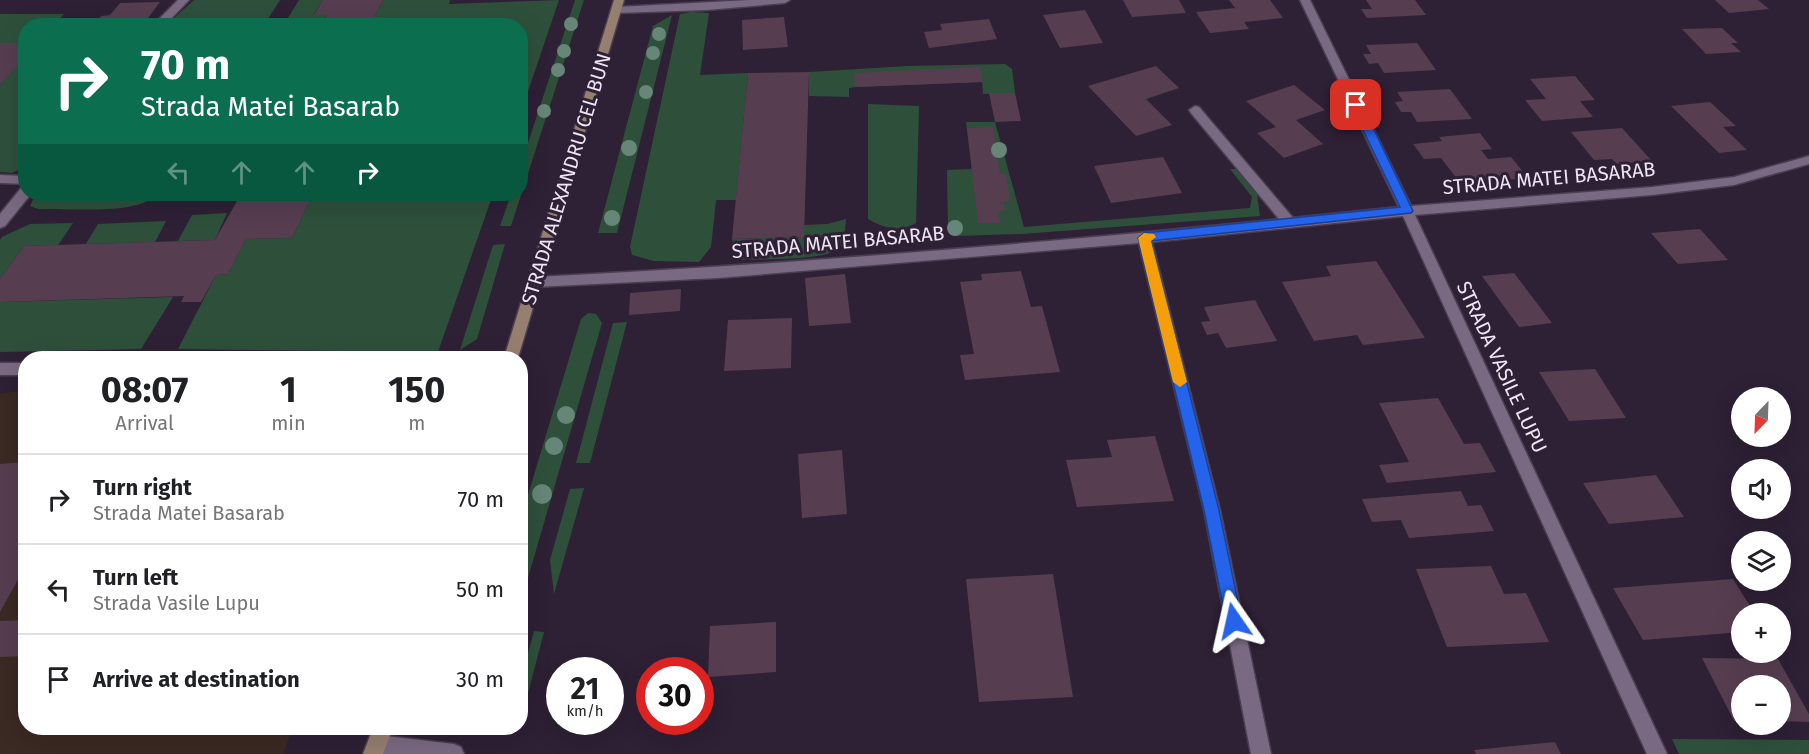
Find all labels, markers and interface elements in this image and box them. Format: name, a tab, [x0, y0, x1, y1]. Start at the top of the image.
text: 70 m	[141, 40, 230, 90]
icon: right	[42, 42, 120, 120]
street label: STRADA ALEXANDRU CEL BUN	[516, 50, 616, 308]
pin	[1330, 79, 1381, 130]
icon: arrive	[1339, 88, 1372, 121]
text: Strada Matei Basarab	[141, 91, 400, 123]
icon: left	[162, 156, 195, 189]
icon: ahead	[225, 156, 258, 189]
icon: ahead	[288, 156, 321, 189]
icon: right	[351, 156, 384, 189]
street label: STRADA MATEI BASARAB	[1442, 157, 1656, 199]
street label: STRADA MATEI BASARAB	[731, 221, 945, 263]
street label: STRADA VASILE LUPU	[1452, 277, 1552, 457]
text: 08:07	[101, 368, 188, 412]
text: 1	[280, 368, 297, 412]
text: 150	[388, 368, 445, 412]
north arrow	[1731, 387, 1791, 447]
map controls	[1731, 387, 1791, 735]
text: Arrival	[115, 411, 174, 435]
text: min	[271, 411, 306, 435]
text: m	[408, 411, 425, 435]
button: sound	[1731, 459, 1791, 519]
text: Turn right	[93, 474, 192, 501]
icon: right	[42, 483, 75, 516]
text: 70 m	[458, 486, 504, 513]
text: Strada Matei Basarab	[93, 501, 285, 525]
button: layers	[1731, 531, 1791, 591]
text: Turn left	[93, 564, 178, 591]
icon: left	[42, 573, 75, 606]
text: 50 m	[456, 576, 504, 603]
position arrow	[1202, 589, 1266, 653]
text: Strada Vasile Lupu	[93, 591, 260, 615]
button: +	[1731, 603, 1791, 663]
speed limit sign: 30	[636, 657, 714, 735]
icon: arrive	[42, 663, 75, 696]
text: Arrive at destination	[93, 666, 300, 693]
text: 30 m	[456, 666, 504, 693]
text: 21	[571, 671, 599, 707]
button: −	[1731, 675, 1791, 735]
text: km/h	[566, 702, 604, 720]

